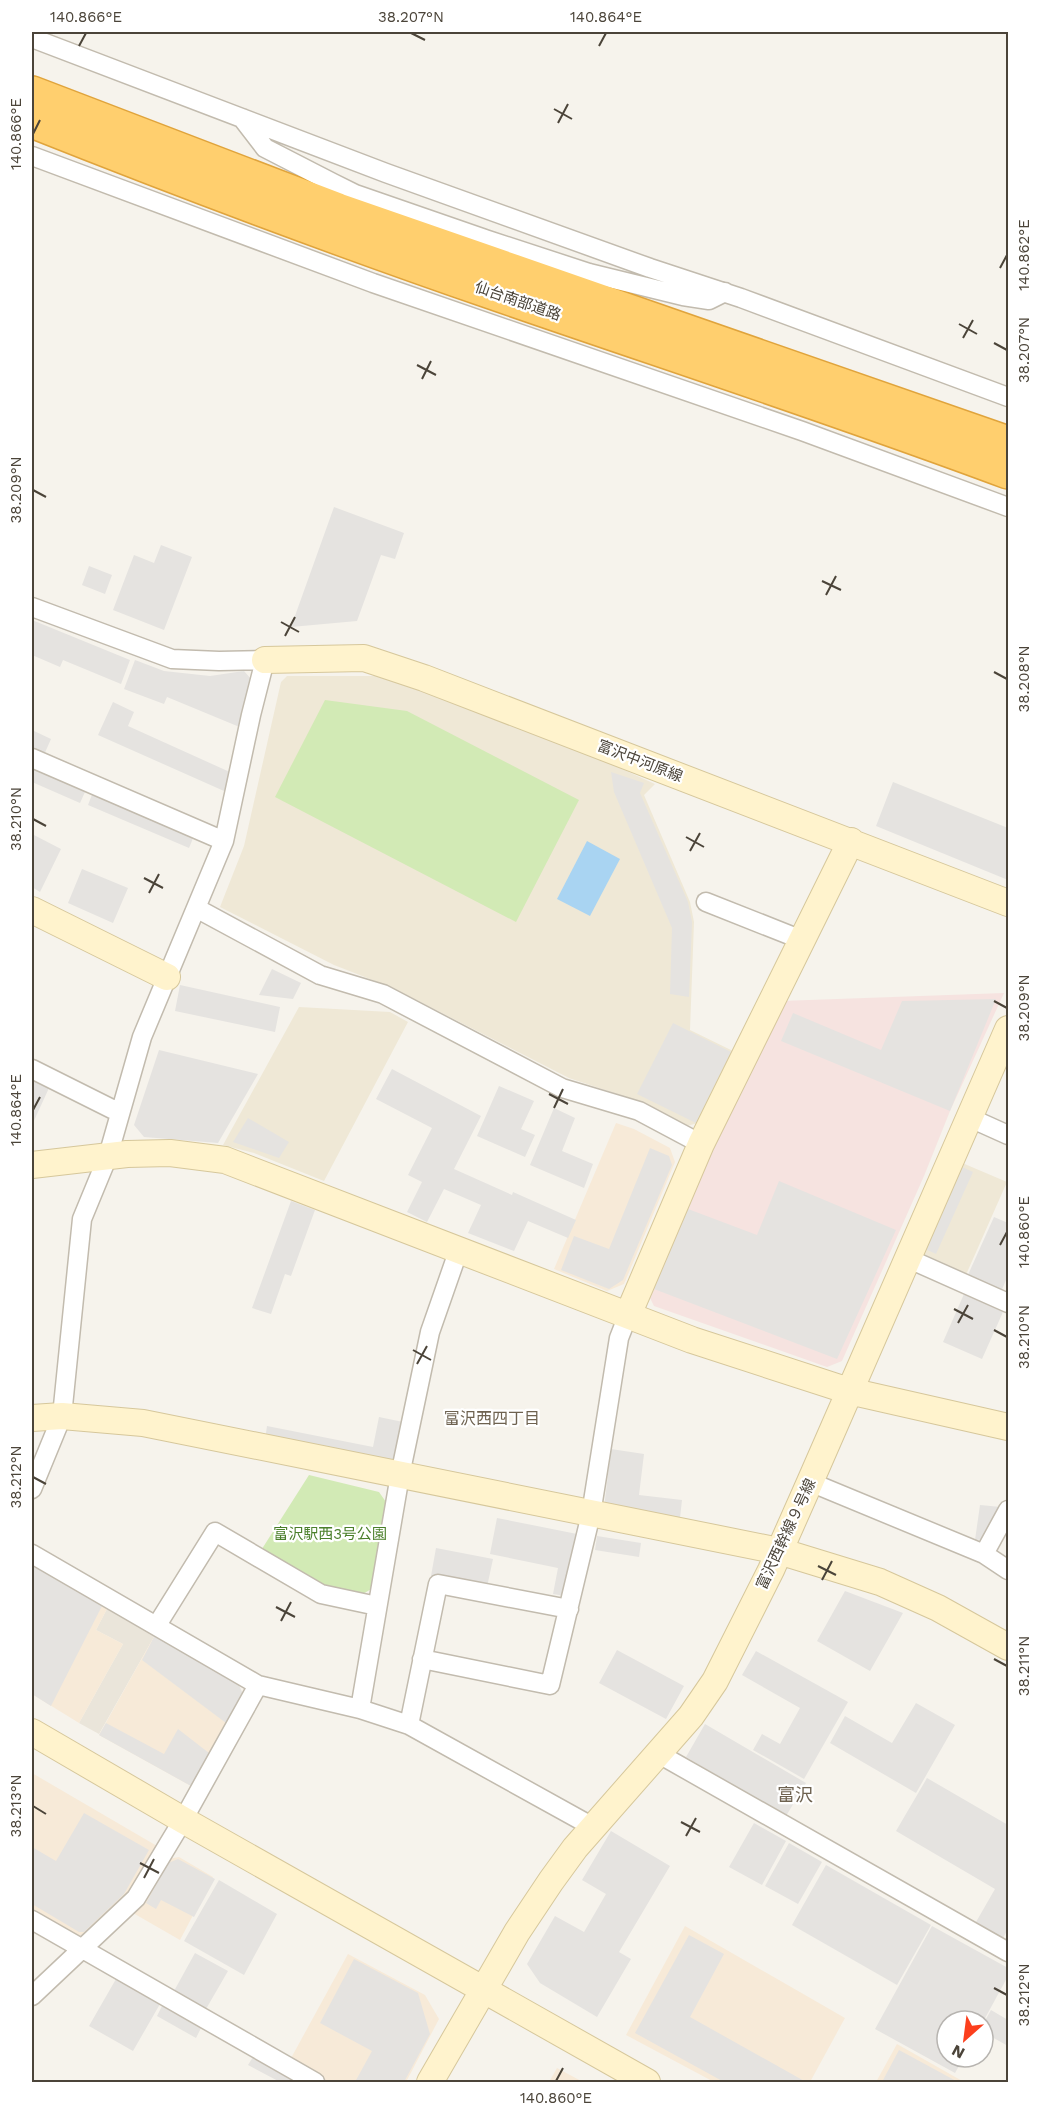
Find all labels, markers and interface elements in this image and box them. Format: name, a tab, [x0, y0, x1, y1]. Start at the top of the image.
text: 140.866°E	[50, 8, 122, 26]
text: 38.207°N	[378, 8, 444, 26]
text: 140.864°E	[570, 8, 642, 26]
text: 140.866°E	[7, 98, 25, 170]
text: 140.862°E	[1015, 219, 1033, 291]
street label: 仙台南部道路	[473, 278, 563, 324]
text: 38.207°N	[1015, 317, 1033, 383]
text: 38.209°N	[7, 456, 25, 524]
text: 38.208°N	[1015, 645, 1033, 713]
street label: 富沢中河原線	[595, 736, 685, 786]
text: 38.210°N	[7, 787, 25, 851]
text: 38.209°N	[1015, 974, 1033, 1042]
text: 140.864°E	[7, 1074, 25, 1146]
text: 140.860°E	[1015, 1196, 1033, 1268]
text: 38.210°N	[1015, 1305, 1033, 1369]
district label: 富沢西四丁目	[444, 1409, 540, 1428]
text: 38.212°N	[7, 1445, 25, 1509]
street label: 富沢西幹線９号線	[752, 1476, 820, 1592]
park label: 富沢駅西3号公園	[273, 1525, 387, 1543]
text: 38.211°N	[1015, 1636, 1033, 1696]
text: 38.213°N	[7, 1774, 25, 1838]
district label: 富沢	[777, 1784, 813, 1805]
text: 38.212°N	[1015, 1963, 1033, 2027]
north arrow	[935, 2009, 995, 2069]
text: N	[948, 2041, 968, 2063]
text: 140.860°E	[520, 2089, 592, 2107]

